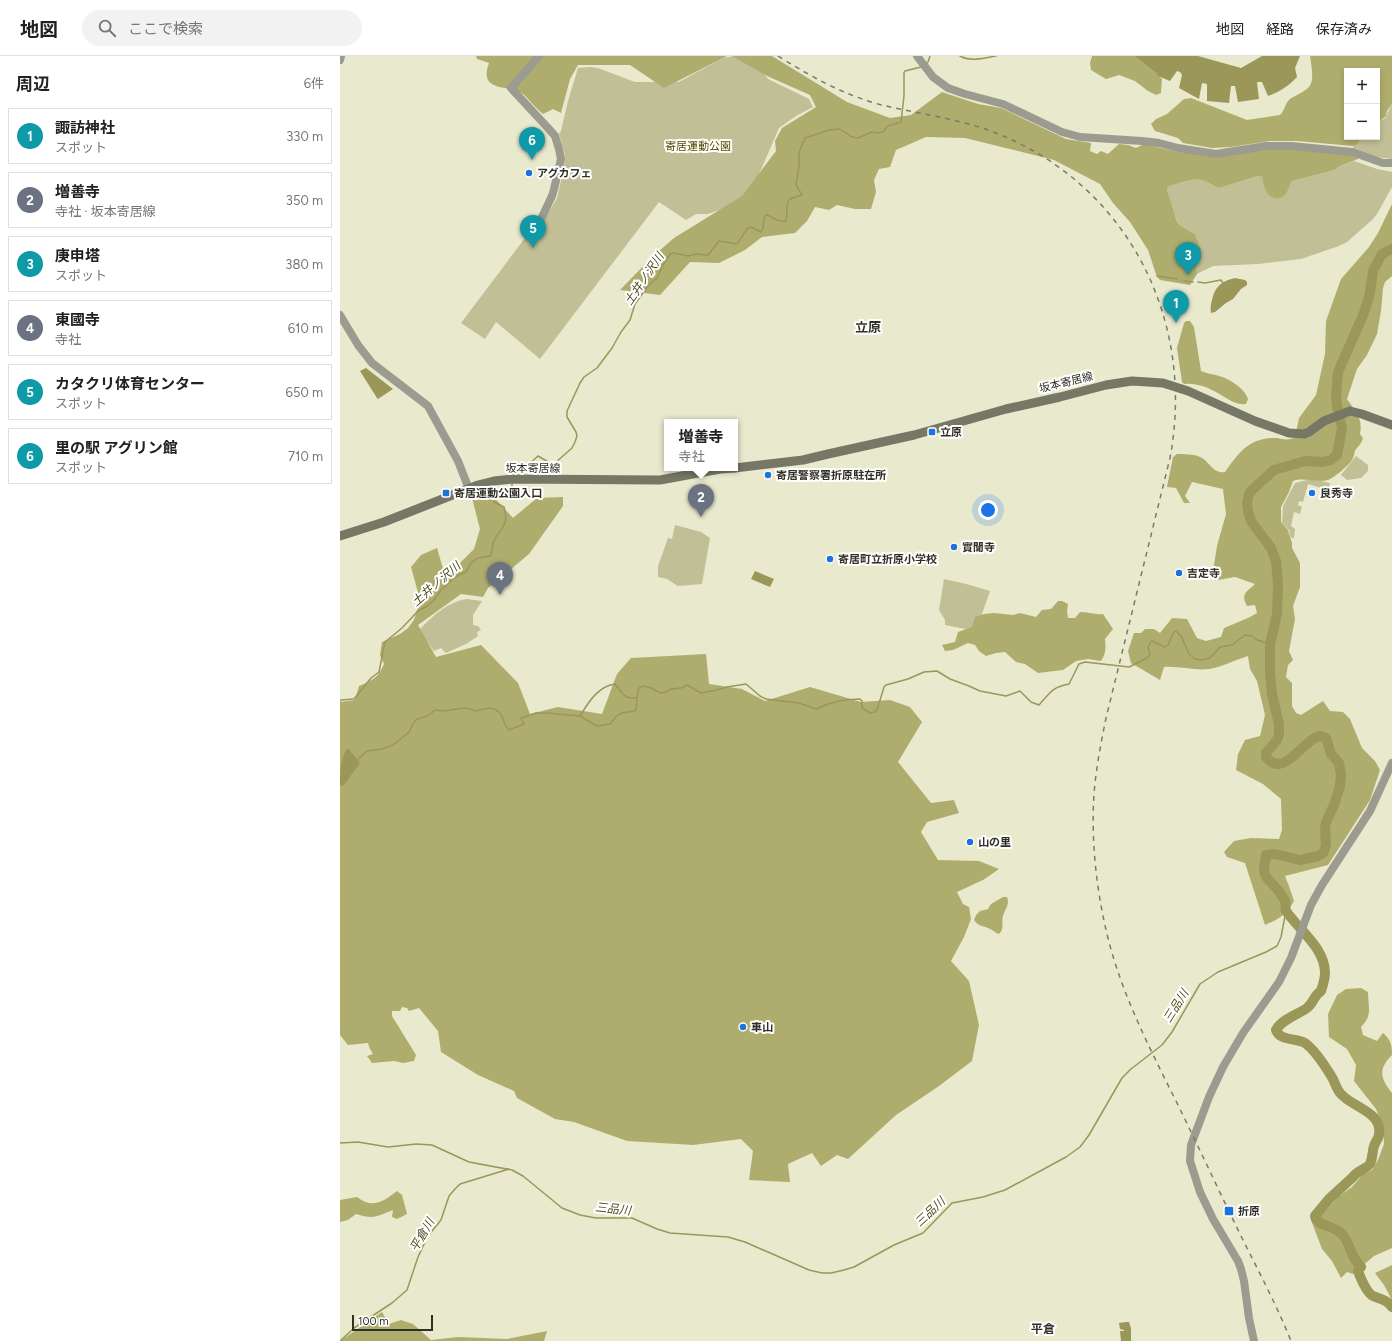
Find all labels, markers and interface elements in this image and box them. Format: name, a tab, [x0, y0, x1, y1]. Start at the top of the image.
search box	[82, 10, 362, 46]
icon: search	[96, 17, 118, 39]
text: 地図	[20, 18, 58, 41]
text: ここで検索	[128, 20, 203, 38]
text: 地図	[1216, 21, 1244, 38]
text: 経路	[1266, 21, 1294, 38]
text: 保存済み	[1316, 21, 1372, 38]
map controls	[1344, 68, 1380, 140]
button: +	[1344, 68, 1380, 104]
text: 周辺	[16, 74, 50, 94]
text: 6件	[304, 76, 324, 91]
button: −	[1344, 104, 1380, 140]
text: 諏訪神社	[55, 119, 115, 137]
pin: 6	[519, 127, 545, 160]
text: 1	[27, 129, 33, 144]
text: 330 m	[286, 129, 323, 144]
text: スポット	[55, 140, 107, 155]
park label: 寄居運動公園	[665, 140, 731, 153]
place label: アグカフェ	[537, 167, 591, 180]
marker: アグカフェ	[524, 168, 534, 178]
text: 増善寺	[55, 183, 100, 201]
text: 2	[26, 193, 34, 208]
text: 350 m	[286, 193, 323, 208]
text: 寺社 · 坂本寄居線	[55, 204, 156, 219]
pin: 5	[520, 215, 546, 248]
pin: 3	[1175, 242, 1201, 275]
text: 庚申塔	[55, 247, 100, 265]
water label: 土井ノ沢川	[621, 249, 668, 308]
text: 3	[26, 257, 34, 272]
text: 380 m	[285, 257, 323, 272]
text: スポット	[55, 268, 107, 283]
pin: 1	[1163, 290, 1189, 323]
text: 東國寺	[55, 311, 100, 329]
district label: 立原	[855, 320, 881, 335]
text: 4	[26, 321, 34, 336]
text: 610 m	[288, 321, 323, 336]
text: 寺社	[55, 332, 81, 347]
street label: 坂本寄居線	[1038, 370, 1094, 395]
text: カタクリ体育センター	[55, 375, 205, 393]
text: 5	[26, 385, 34, 400]
text: 650 m	[286, 385, 323, 400]
text: スポット	[55, 396, 107, 411]
popup	[664, 419, 738, 471]
place label: 立原	[940, 426, 962, 439]
marker: 立原	[927, 427, 937, 437]
text: 増善寺	[678, 428, 724, 446]
text: 里の駅 アグリン館	[55, 439, 178, 457]
text: 6	[26, 449, 34, 464]
text: 710 m	[288, 449, 323, 464]
text: 寺社	[678, 449, 705, 464]
text: スポット	[55, 460, 107, 475]
street label: 坂本寄居線	[506, 462, 561, 475]
place label: 寄居警察署折原駐在所	[776, 469, 886, 482]
marker: 寄居警察署折原駐在所	[763, 470, 773, 480]
pin: 2	[688, 484, 714, 517]
place label: 寄居運動公園入口	[454, 487, 542, 500]
place label: 良秀寺	[1320, 487, 1353, 500]
marker: 寄居運動公園入口	[441, 488, 451, 498]
marker: 良秀寺	[1307, 488, 1317, 498]
your location	[978, 500, 998, 520]
place label: 實聞寺	[962, 541, 995, 554]
marker: 實聞寺	[949, 542, 959, 552]
place label: 寄居町立折原小学校	[838, 553, 937, 566]
marker: 寄居町立折原小学校	[825, 554, 835, 564]
water label: 土井ノ沢川	[409, 558, 465, 609]
pin: 4	[487, 562, 513, 595]
place label: 吉定寺	[1187, 567, 1220, 580]
marker: 吉定寺	[1174, 568, 1184, 578]
place label: 山の里	[978, 836, 1011, 849]
marker: 山の里	[965, 837, 975, 847]
water label: 三品川	[1161, 985, 1193, 1025]
place label: 車山	[751, 1021, 773, 1034]
marker: 車山	[738, 1022, 748, 1032]
water label: 三品川	[912, 1193, 949, 1229]
water label: 三品川	[594, 1200, 634, 1218]
marker: 折原	[1223, 1205, 1235, 1217]
place label: 折原	[1238, 1205, 1260, 1218]
water label: 平倉川	[407, 1214, 438, 1254]
scale bar	[352, 1313, 433, 1332]
text: 100 m	[358, 1315, 389, 1328]
district label: 平倉	[1031, 1322, 1055, 1336]

